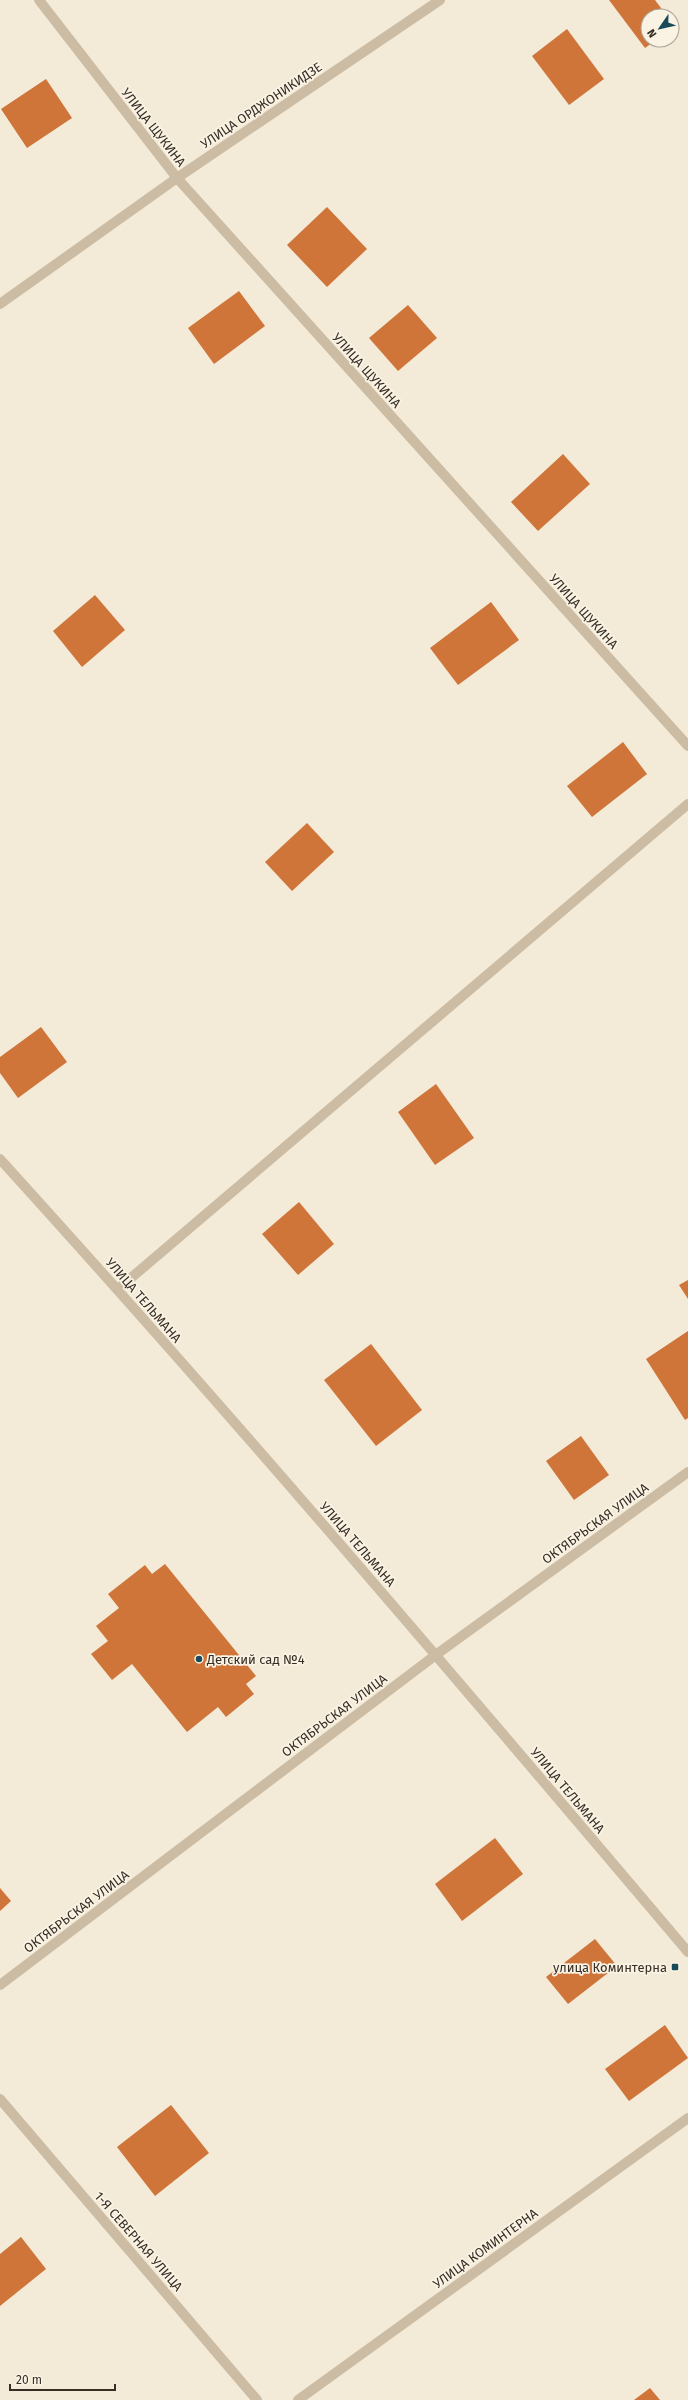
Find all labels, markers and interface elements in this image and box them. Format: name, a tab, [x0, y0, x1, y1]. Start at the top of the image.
north arrow	[640, 8, 680, 48]
text: N	[645, 27, 660, 40]
street label: УЛИЦА ОРДЖОНИКИДЗЕ	[198, 59, 325, 152]
street label: УЛИЦА ЩУКИНА	[118, 85, 189, 170]
street label: УЛИЦА ЩУКИНА	[329, 330, 404, 411]
street label: УЛИЦА ЩУКИНА	[546, 571, 621, 652]
street label: УЛИЦА ТЕЛЬМАНА	[103, 1255, 185, 1346]
street label: ОКТЯБРЬСКАЯ УЛИЦА	[539, 1480, 652, 1567]
street label: УЛИЦА ТЕЛЬМАНА	[317, 1499, 399, 1590]
place label: Детский сад №4	[206, 1652, 305, 1667]
marker: Детский сад №4	[194, 1654, 204, 1664]
street label: ОКТЯБРЬСКАЯ УЛИЦА	[279, 1671, 390, 1760]
street label: УЛИЦА ТЕЛЬМАНА	[527, 1744, 608, 1837]
street label: ОКТЯБРЬСКАЯ УЛИЦА	[21, 1867, 132, 1956]
place label: улица Коминтерна	[553, 1960, 667, 1975]
marker: улица Коминтерна	[670, 1962, 680, 1972]
street label: 1-Я СЕВЕРНАЯ УЛИЦА	[91, 2189, 186, 2294]
street label: УЛИЦА КОМИНТЕРНА	[430, 2205, 541, 2291]
scale bar	[10, 2366, 115, 2392]
text: 20 m	[16, 2373, 42, 2387]

